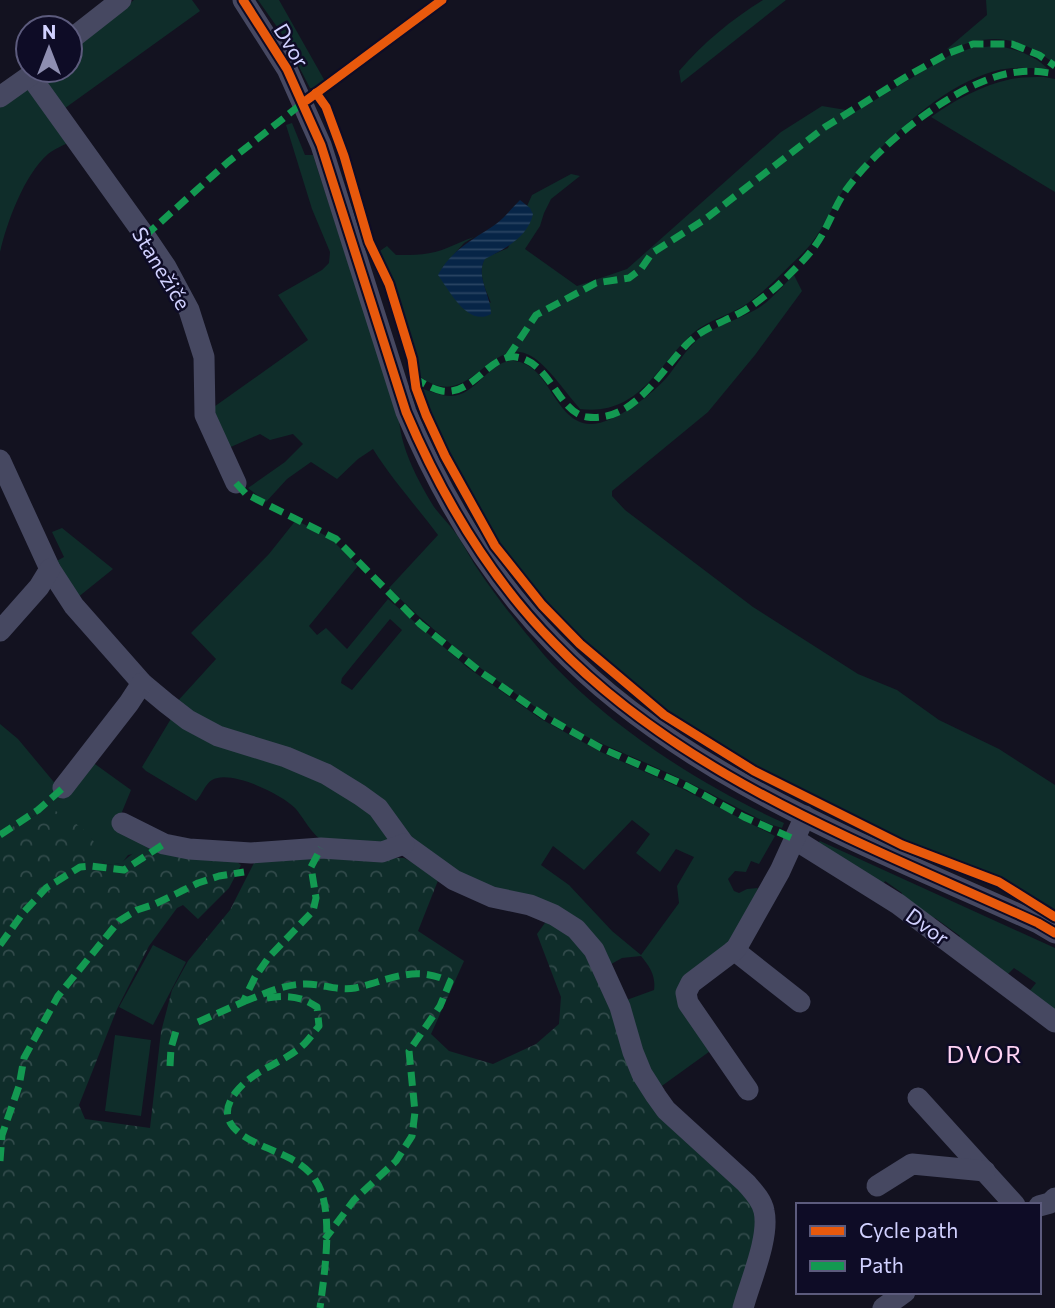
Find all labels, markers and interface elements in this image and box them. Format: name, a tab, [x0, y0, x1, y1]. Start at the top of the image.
north arrow	[14, 14, 84, 84]
street label: Dvor	[269, 18, 315, 72]
text: N	[42, 20, 56, 43]
street label: Stanežiče	[128, 222, 196, 314]
street label: Dvor	[902, 902, 954, 950]
district label: DVOR	[947, 1039, 1023, 1068]
legend	[796, 1203, 1041, 1294]
text: Cycle path	[859, 1217, 958, 1242]
text: Path	[859, 1252, 904, 1277]

